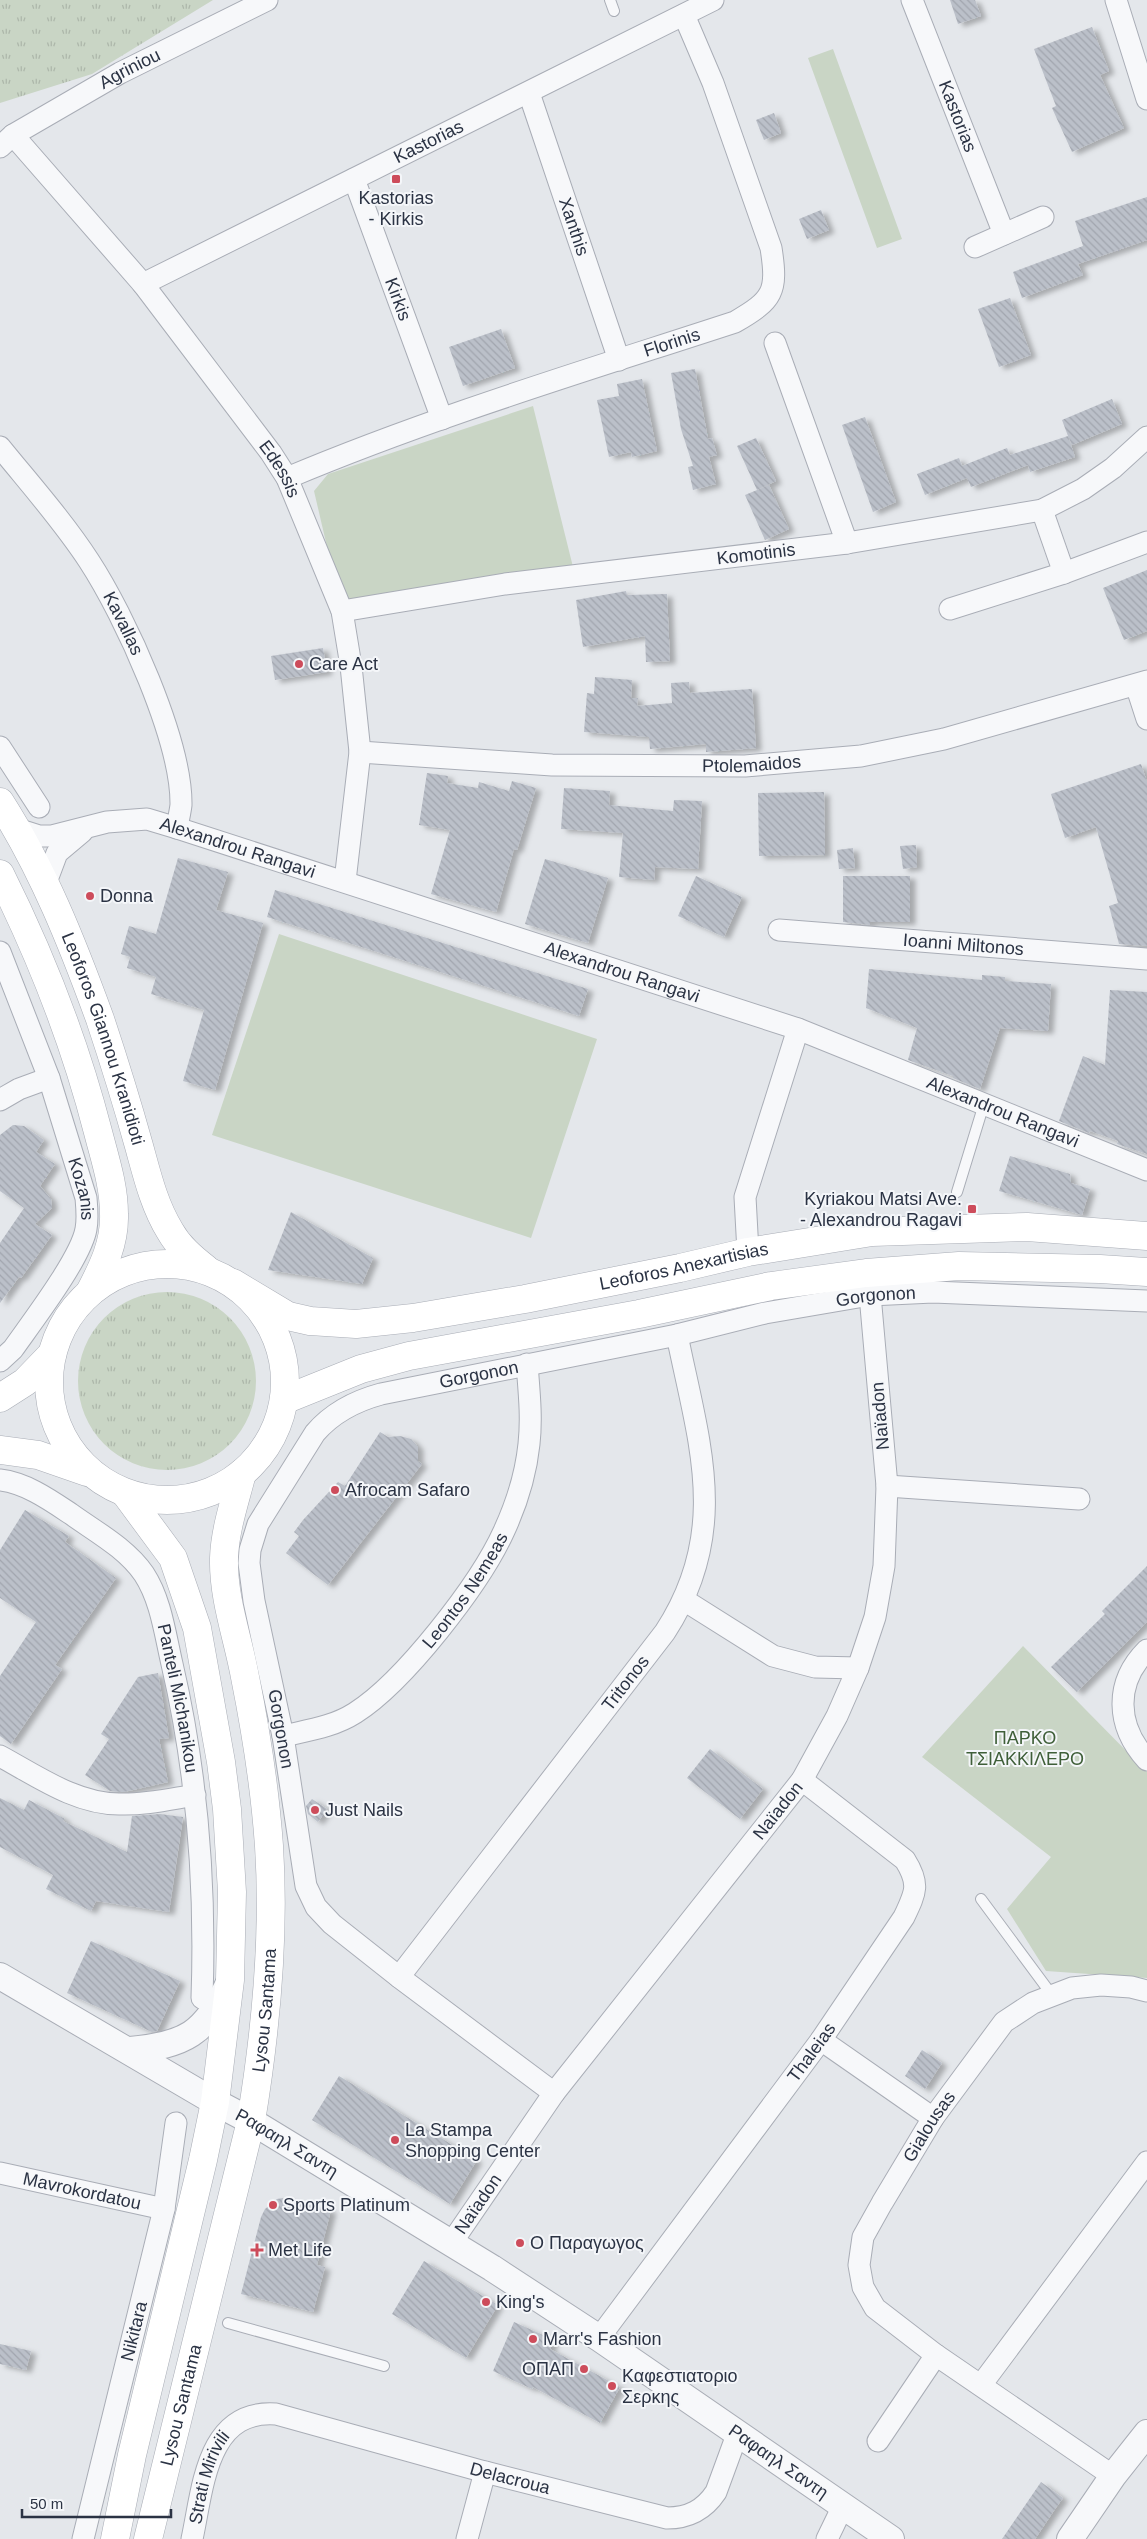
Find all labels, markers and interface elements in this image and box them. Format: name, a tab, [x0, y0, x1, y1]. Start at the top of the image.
street label: Agriniou	[96, 45, 164, 93]
street label: Kastorias	[935, 78, 981, 155]
street label: Kastorias	[390, 116, 467, 167]
marker: Kastorias - Kirkis	[390, 173, 402, 185]
place label: Kastorias - Kirkis	[358, 188, 434, 229]
street label: Xanthis	[555, 195, 593, 258]
street label: Kirkis	[381, 275, 415, 323]
street label: Florinis	[641, 324, 702, 361]
street label: Edessis	[255, 436, 304, 500]
street label: Komotinis	[716, 539, 796, 569]
street label: Kavallas	[99, 588, 147, 658]
place label: Care Act	[309, 654, 378, 674]
marker: Care Act	[293, 658, 305, 670]
street label: Ptolemaidos	[702, 751, 802, 776]
street label: Alexandrou Rangavi	[157, 813, 318, 882]
place label: Donna	[100, 886, 154, 906]
marker: Donna	[84, 890, 96, 902]
street label: Leoforos Giannou Kranidioti	[58, 929, 148, 1147]
street label: Ioanni Miltonos	[902, 930, 1025, 959]
street label: Alexandrou Rangavi	[542, 938, 702, 1007]
street label: Alexandrou Rangavi	[924, 1072, 1082, 1151]
street label: Kozanis	[64, 1155, 97, 1220]
place label: Kyriakou Matsi Ave. - Alexandrou Ragavi	[800, 1189, 962, 1230]
marker: Kyriakou Matsi Ave. - Alexandrou Ragavi	[966, 1203, 978, 1215]
street label: Leoforos Anexartisias	[598, 1239, 770, 1294]
street label: Gorgonon	[834, 1283, 916, 1311]
street label: Gorgonon	[438, 1357, 520, 1392]
street label: Naïadon	[867, 1381, 893, 1451]
place label: Afrocam Safaro	[345, 1480, 470, 1500]
marker: Afrocam Safaro	[329, 1484, 341, 1496]
street label: Leontos Nemeas	[418, 1529, 512, 1652]
street label: Panteli Michanikou	[154, 1622, 202, 1774]
street label: Tritonos	[598, 1652, 653, 1715]
street label: Gorgonon	[264, 1688, 298, 1770]
park label: ΠΑΡΚΟ ΤΣΙΑΚΚΙΛΕΡΟ	[966, 1728, 1084, 1769]
street label: Naïadon	[749, 1778, 807, 1843]
place label: Just Nails	[325, 1800, 403, 1820]
marker: Just Nails	[309, 1804, 321, 1816]
street label: Lysou Santama	[248, 1947, 280, 2074]
street label: Thaleias	[783, 2019, 840, 2086]
street label: Gialousas	[899, 2087, 959, 2165]
street label: Ραφαηλ Σαντη	[232, 2105, 342, 2182]
place label: La Stampa Shopping Center	[405, 2120, 540, 2161]
marker: La Stampa Shopping Center	[389, 2134, 401, 2146]
street label: Mavrokordatou	[21, 2168, 143, 2214]
street label: Naïadon	[451, 2170, 505, 2238]
place label: Sports Platinum	[283, 2195, 410, 2215]
marker: Sports Platinum	[267, 2199, 279, 2211]
place label: Ο Παραγωγος	[530, 2233, 644, 2253]
marker: Ο Παραγωγος	[514, 2237, 526, 2249]
place label: Met Life	[268, 2240, 332, 2260]
marker: Met Life	[250, 2243, 264, 2257]
place label: King's	[496, 2292, 544, 2312]
marker: King's	[480, 2296, 492, 2308]
street label: Nikitara	[117, 2298, 151, 2363]
place label: Marr's Fashion	[543, 2329, 661, 2349]
marker: Marr's Fashion	[527, 2333, 539, 2345]
street label: Lysou Santama	[156, 2341, 206, 2468]
place label: ΟΠΑΠ	[522, 2359, 574, 2379]
marker: ΟΠΑΠ	[578, 2363, 590, 2375]
place label: Καφεστιατοριο Σερκης	[622, 2366, 738, 2407]
marker: Καφεστιατοριο Σερκης	[606, 2380, 618, 2392]
street label: Ραφαηλ Σαντη	[725, 2420, 832, 2503]
street label: Strati Mirivili	[185, 2427, 233, 2526]
street label: Delacroua	[468, 2458, 553, 2498]
scale bar	[22, 2486, 171, 2518]
text: 50 m	[30, 2495, 63, 2512]

